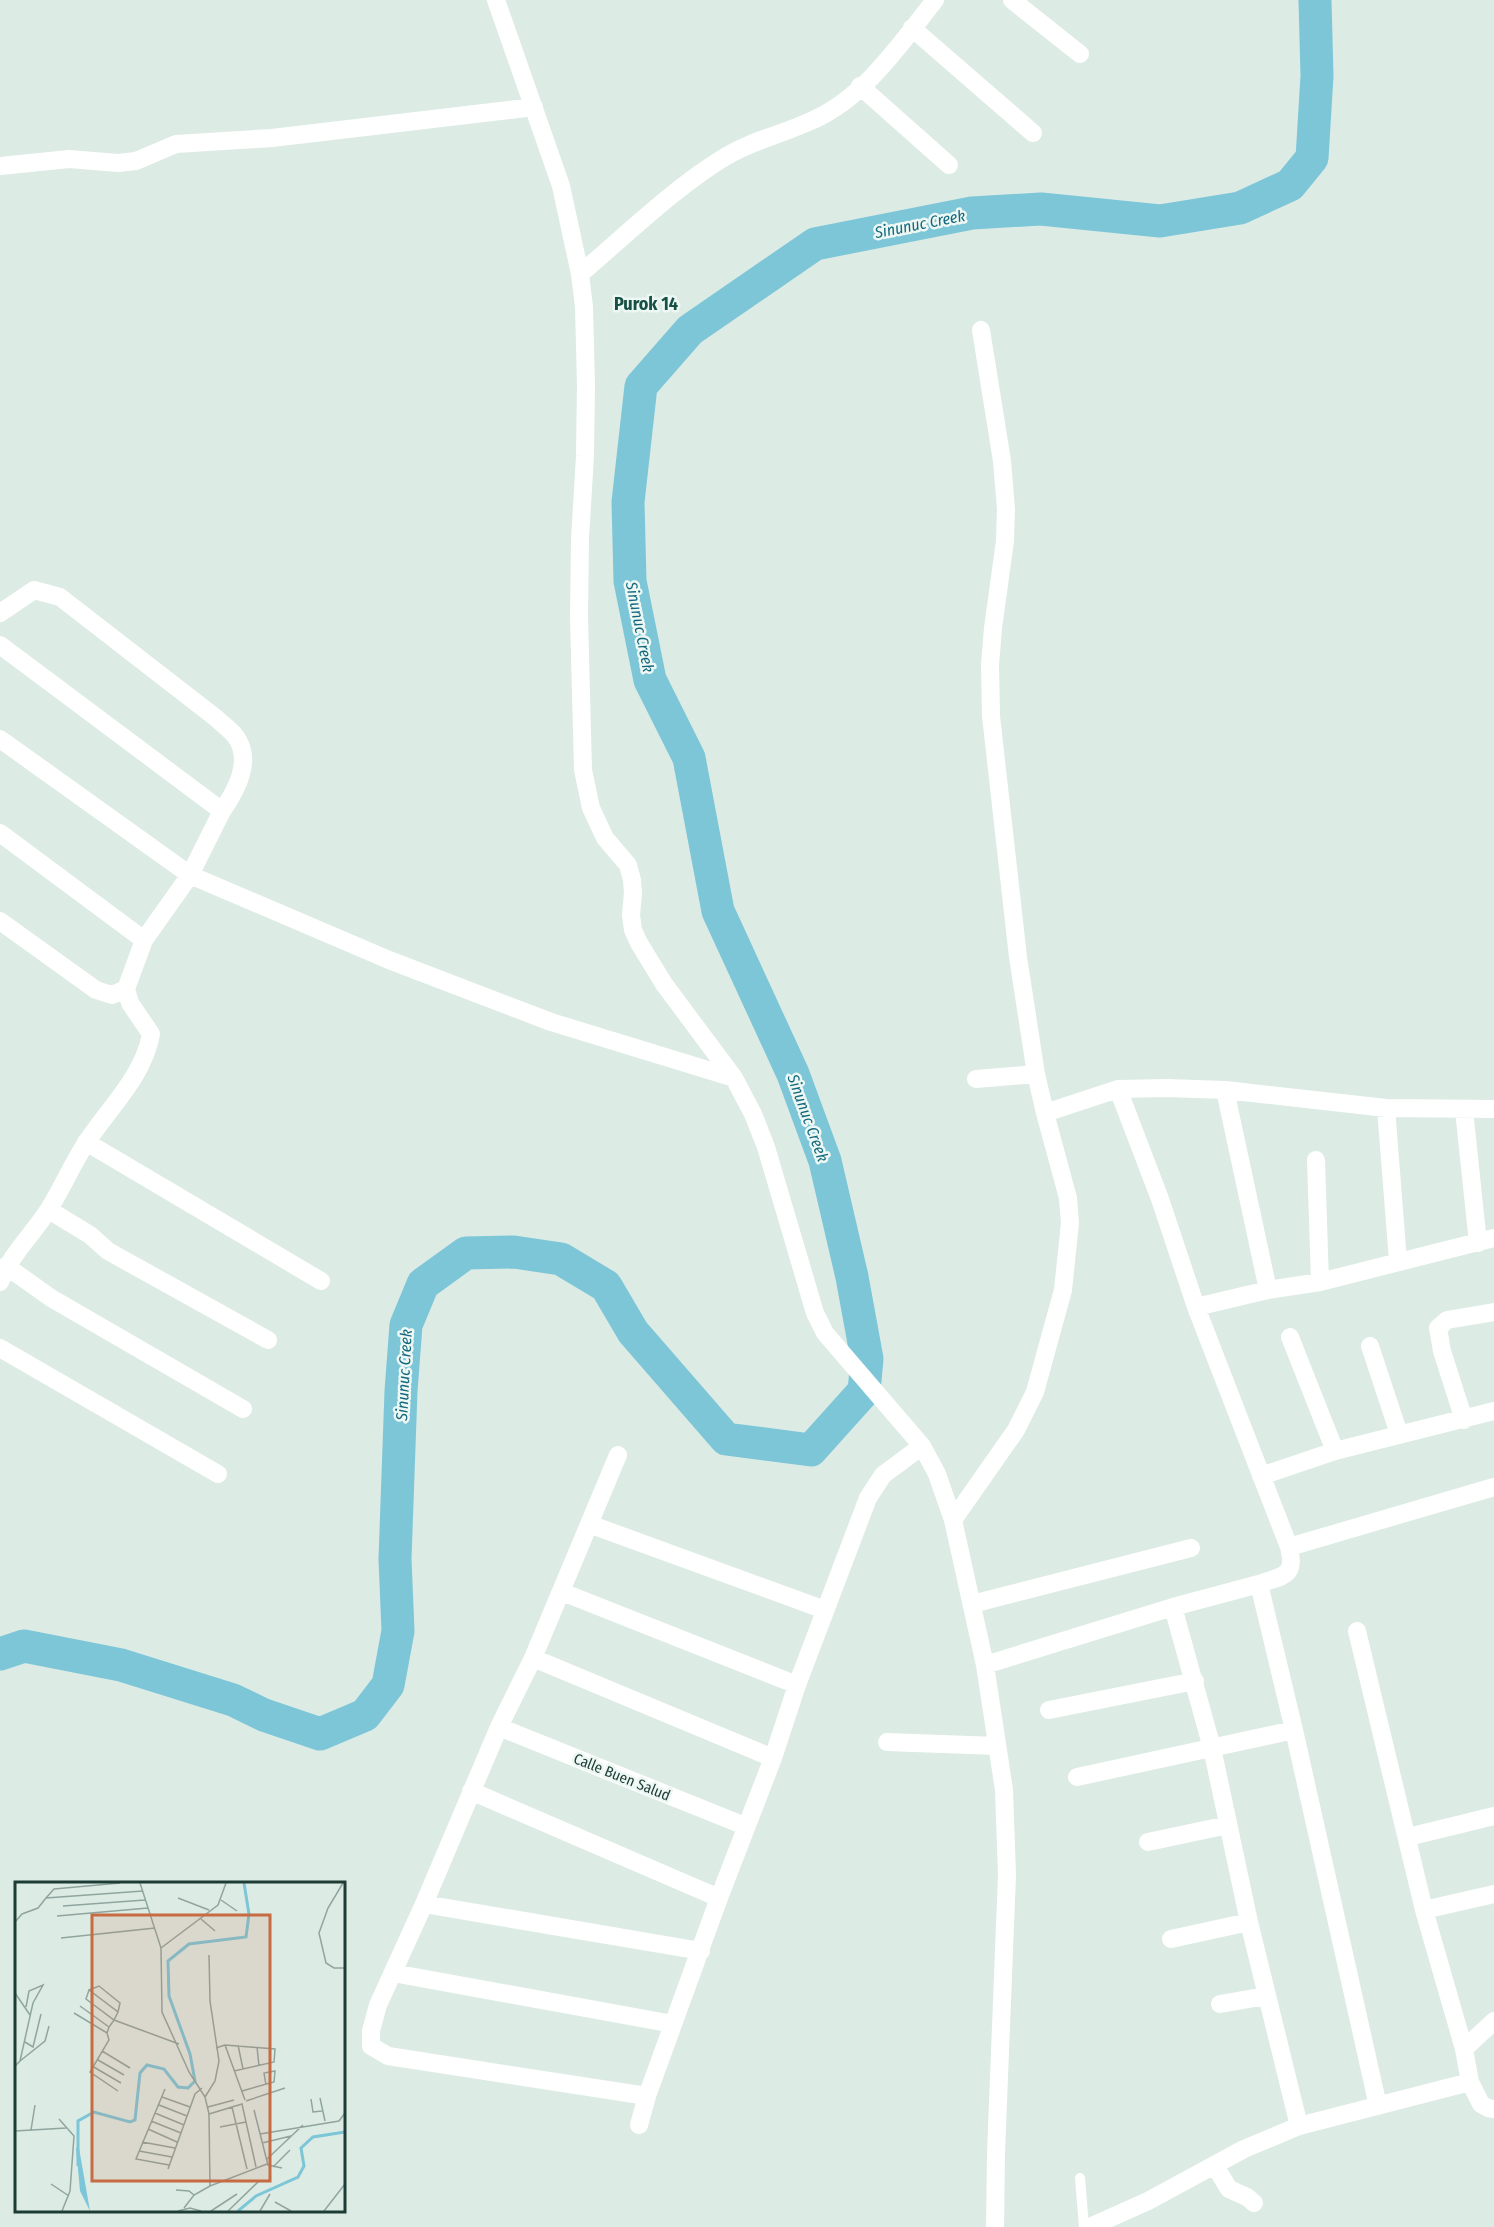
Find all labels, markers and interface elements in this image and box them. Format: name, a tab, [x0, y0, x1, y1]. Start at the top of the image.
water label: Sinunuc Creek	[872, 206, 967, 242]
district label: Purok 14	[614, 293, 678, 315]
water label: Sinunuc Creek	[622, 579, 658, 674]
water label: Sinunuc Creek	[783, 1071, 833, 1164]
water label: Sinunuc Creek	[392, 1329, 416, 1422]
street label: Calle Buen Salud	[571, 1749, 673, 1805]
inset map	[15, 1882, 345, 2212]

